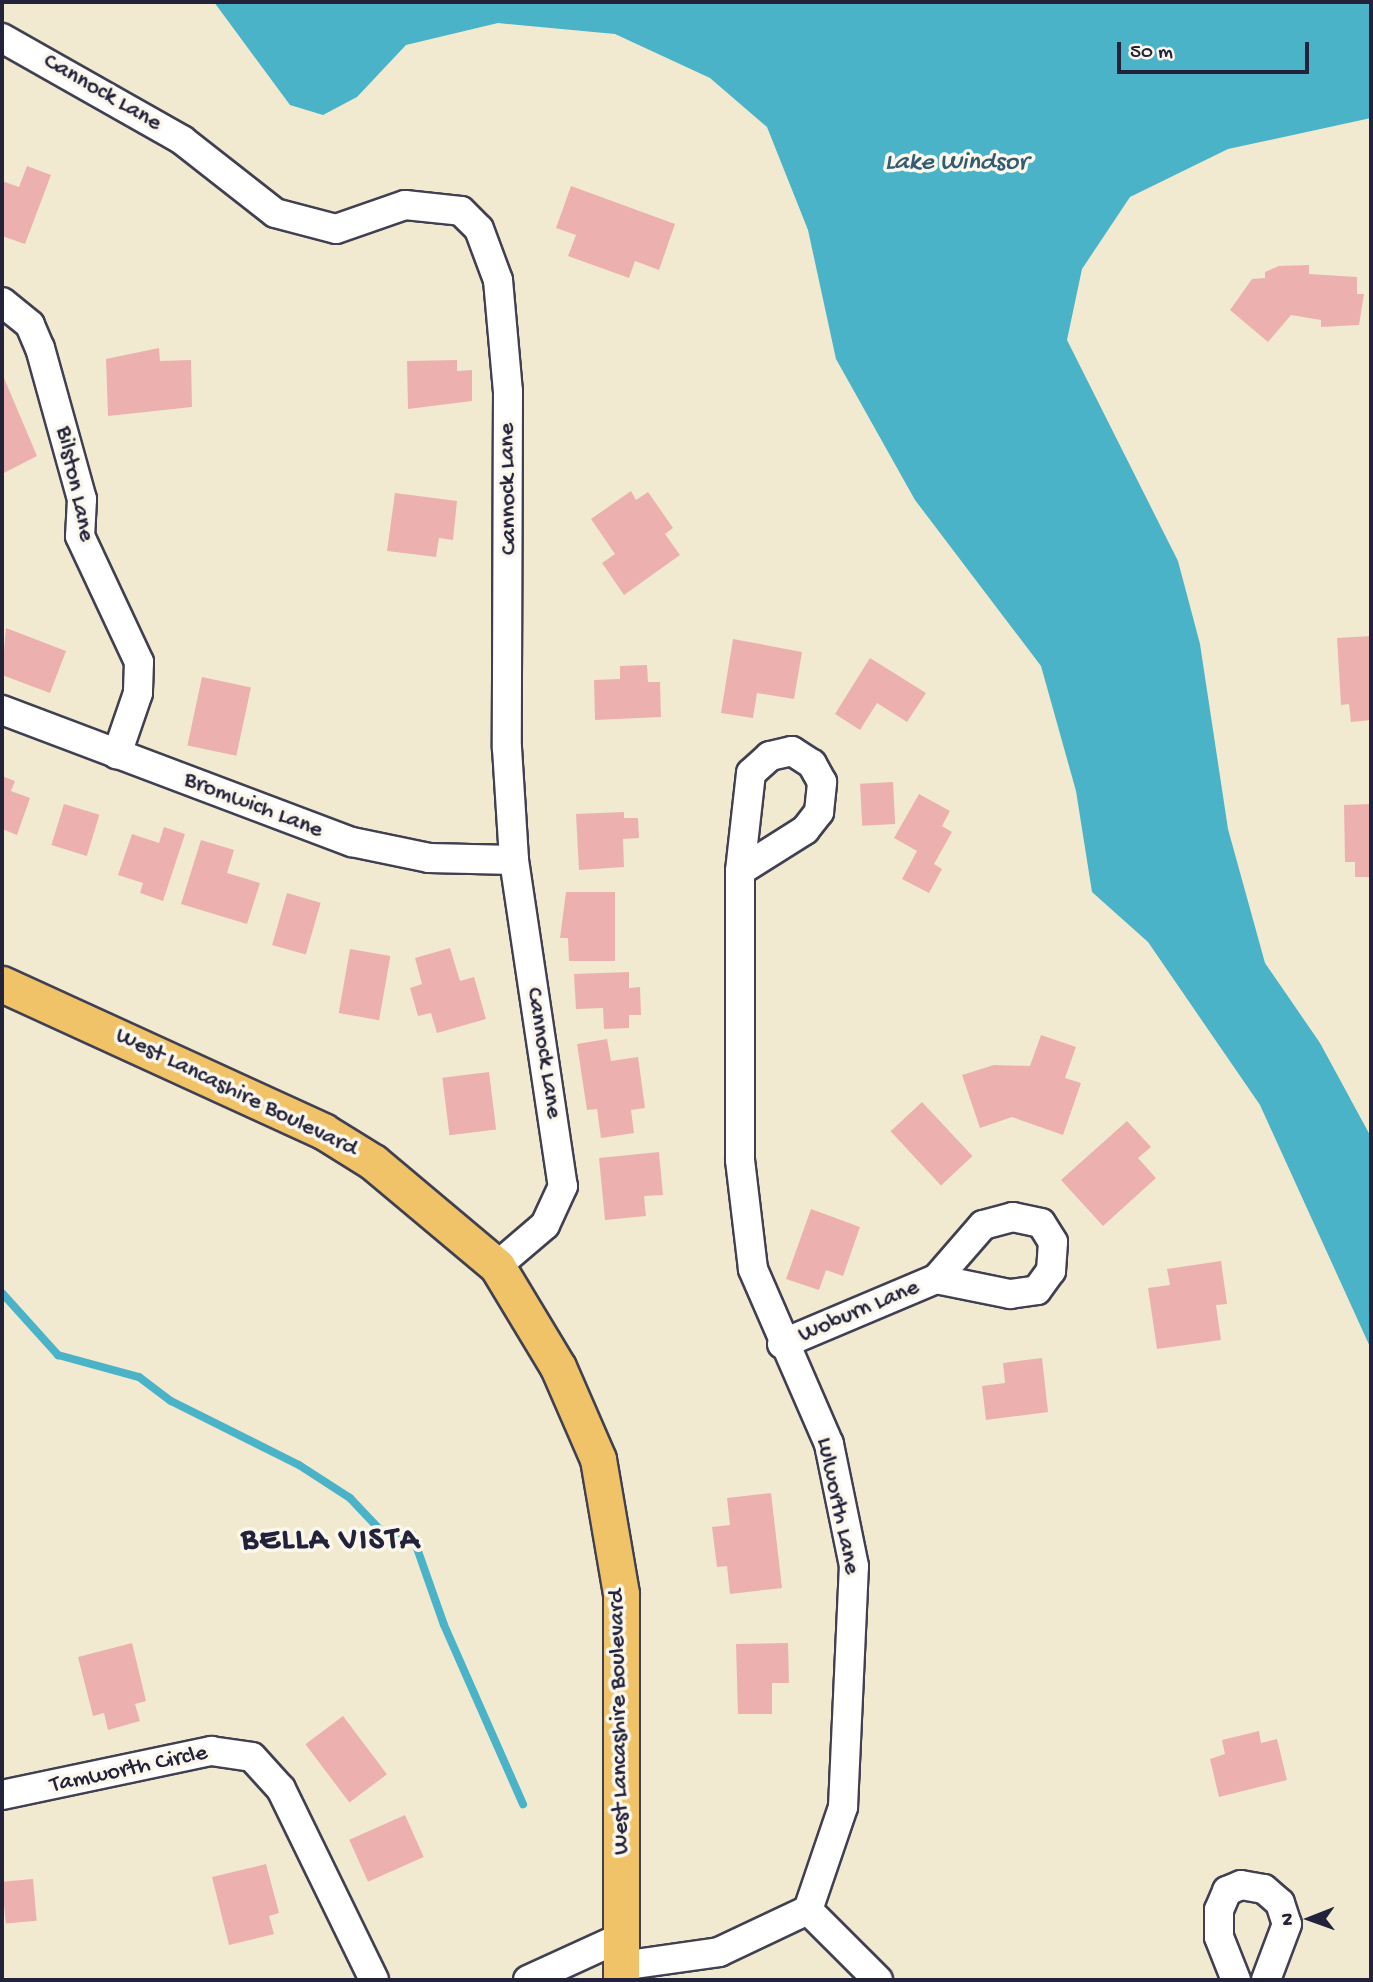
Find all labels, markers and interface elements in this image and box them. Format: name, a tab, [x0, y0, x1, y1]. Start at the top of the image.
scale bar	[1121, 28, 1314, 72]
text: 50 m	[1130, 41, 1173, 66]
street label: Cannock Lane	[38, 48, 166, 138]
water label: Lake Windsor	[885, 148, 1027, 180]
street label: Cannock Lane	[493, 423, 525, 555]
street label: Bilston Lane	[48, 424, 100, 544]
street label: Bromwich Lane	[179, 766, 327, 846]
street label: Cannock Lane	[518, 986, 568, 1120]
street label: West Lancashire Boulevard	[110, 1022, 362, 1164]
street label: Woburn Lane	[794, 1274, 924, 1350]
street label: Lulworth Lane	[808, 1435, 866, 1577]
district label: BELLA VISTA	[243, 1522, 419, 1560]
street label: West Lancashire Boulevard	[603, 1589, 637, 1855]
street label: Tamworth Circle	[48, 1739, 210, 1801]
north arrow	[1275, 1884, 1345, 1954]
text: N	[1277, 1913, 1300, 1926]

